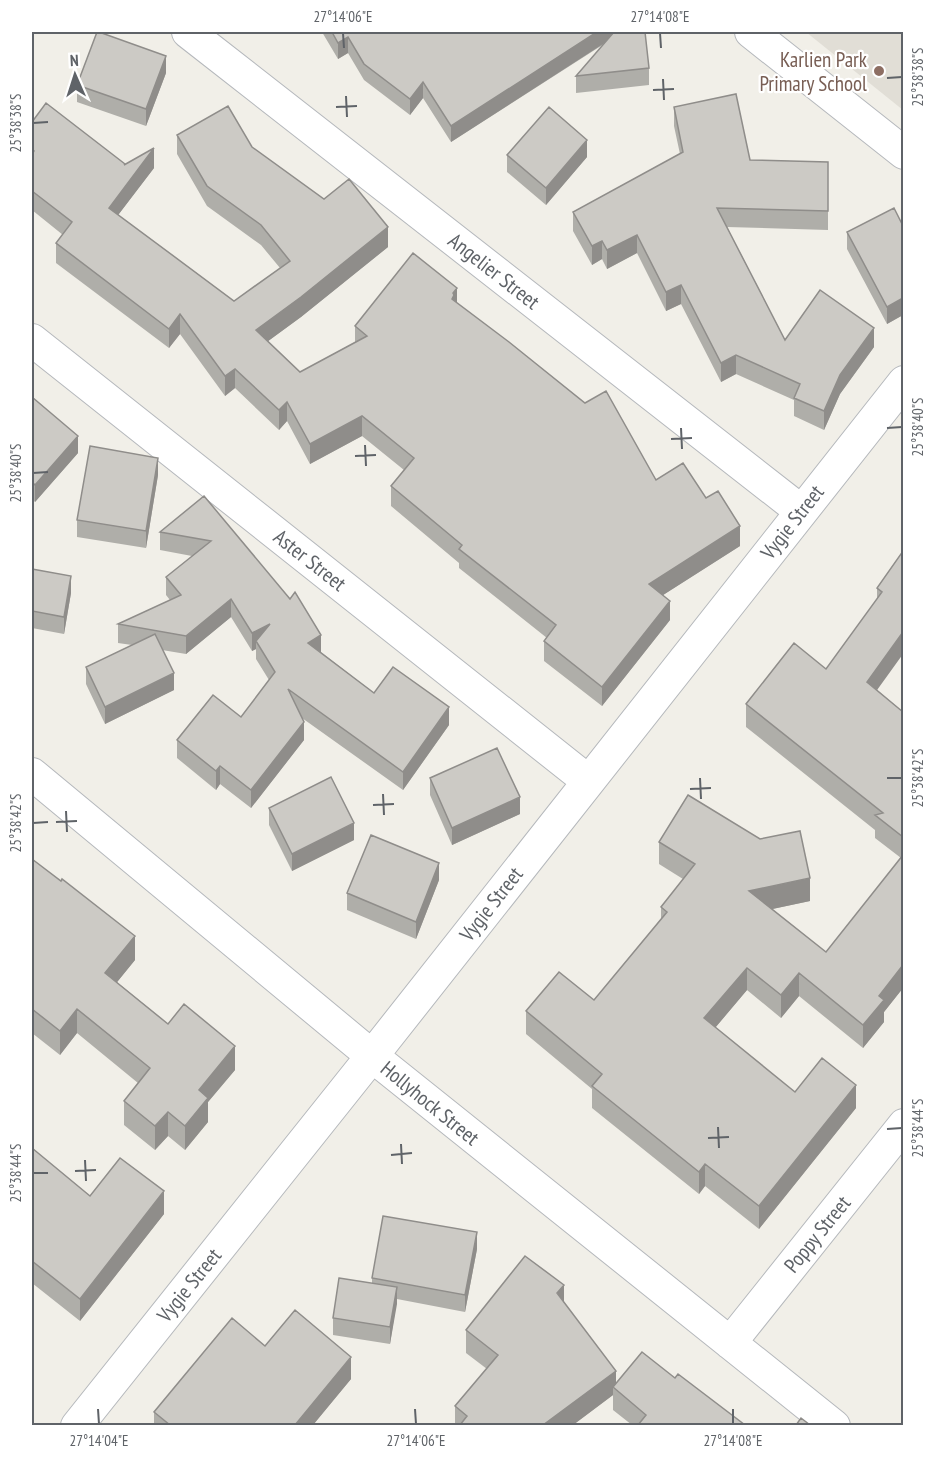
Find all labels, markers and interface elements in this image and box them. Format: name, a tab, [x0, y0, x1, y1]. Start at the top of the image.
text: 27°14'06"E	[313, 7, 373, 26]
text: 27°14'08"E	[630, 7, 690, 26]
north arrow	[45, 45, 105, 105]
place label: Karlien Park Primary School	[759, 46, 867, 97]
text: 25°38'38"S	[908, 47, 927, 107]
text: N	[69, 50, 79, 70]
marker: Karlien Park Primary School	[872, 64, 886, 78]
text: 25°38'38"S	[6, 93, 25, 153]
street label: Angelier Street	[443, 227, 545, 315]
text: 25°38'40"S	[908, 397, 927, 457]
text: 25°38'40"S	[6, 443, 25, 503]
street label: Vygie Street	[754, 479, 830, 566]
street label: Aster Street	[268, 523, 352, 597]
text: 25°38'42"S	[908, 748, 927, 808]
text: 25°38'42"S	[6, 793, 25, 853]
street label: Vygie Street	[453, 861, 529, 948]
street label: Hollyhock Street	[375, 1055, 485, 1151]
text: 25°38'44"S	[908, 1098, 927, 1158]
text: 25°38'44"S	[6, 1143, 25, 1203]
street label: Poppy Street	[778, 1190, 856, 1278]
street label: Vygie Street	[150, 1242, 227, 1328]
text: 27°14'04"E	[69, 1431, 129, 1450]
text: 27°14'06"E	[386, 1431, 446, 1450]
text: 27°14'08"E	[703, 1431, 763, 1450]

